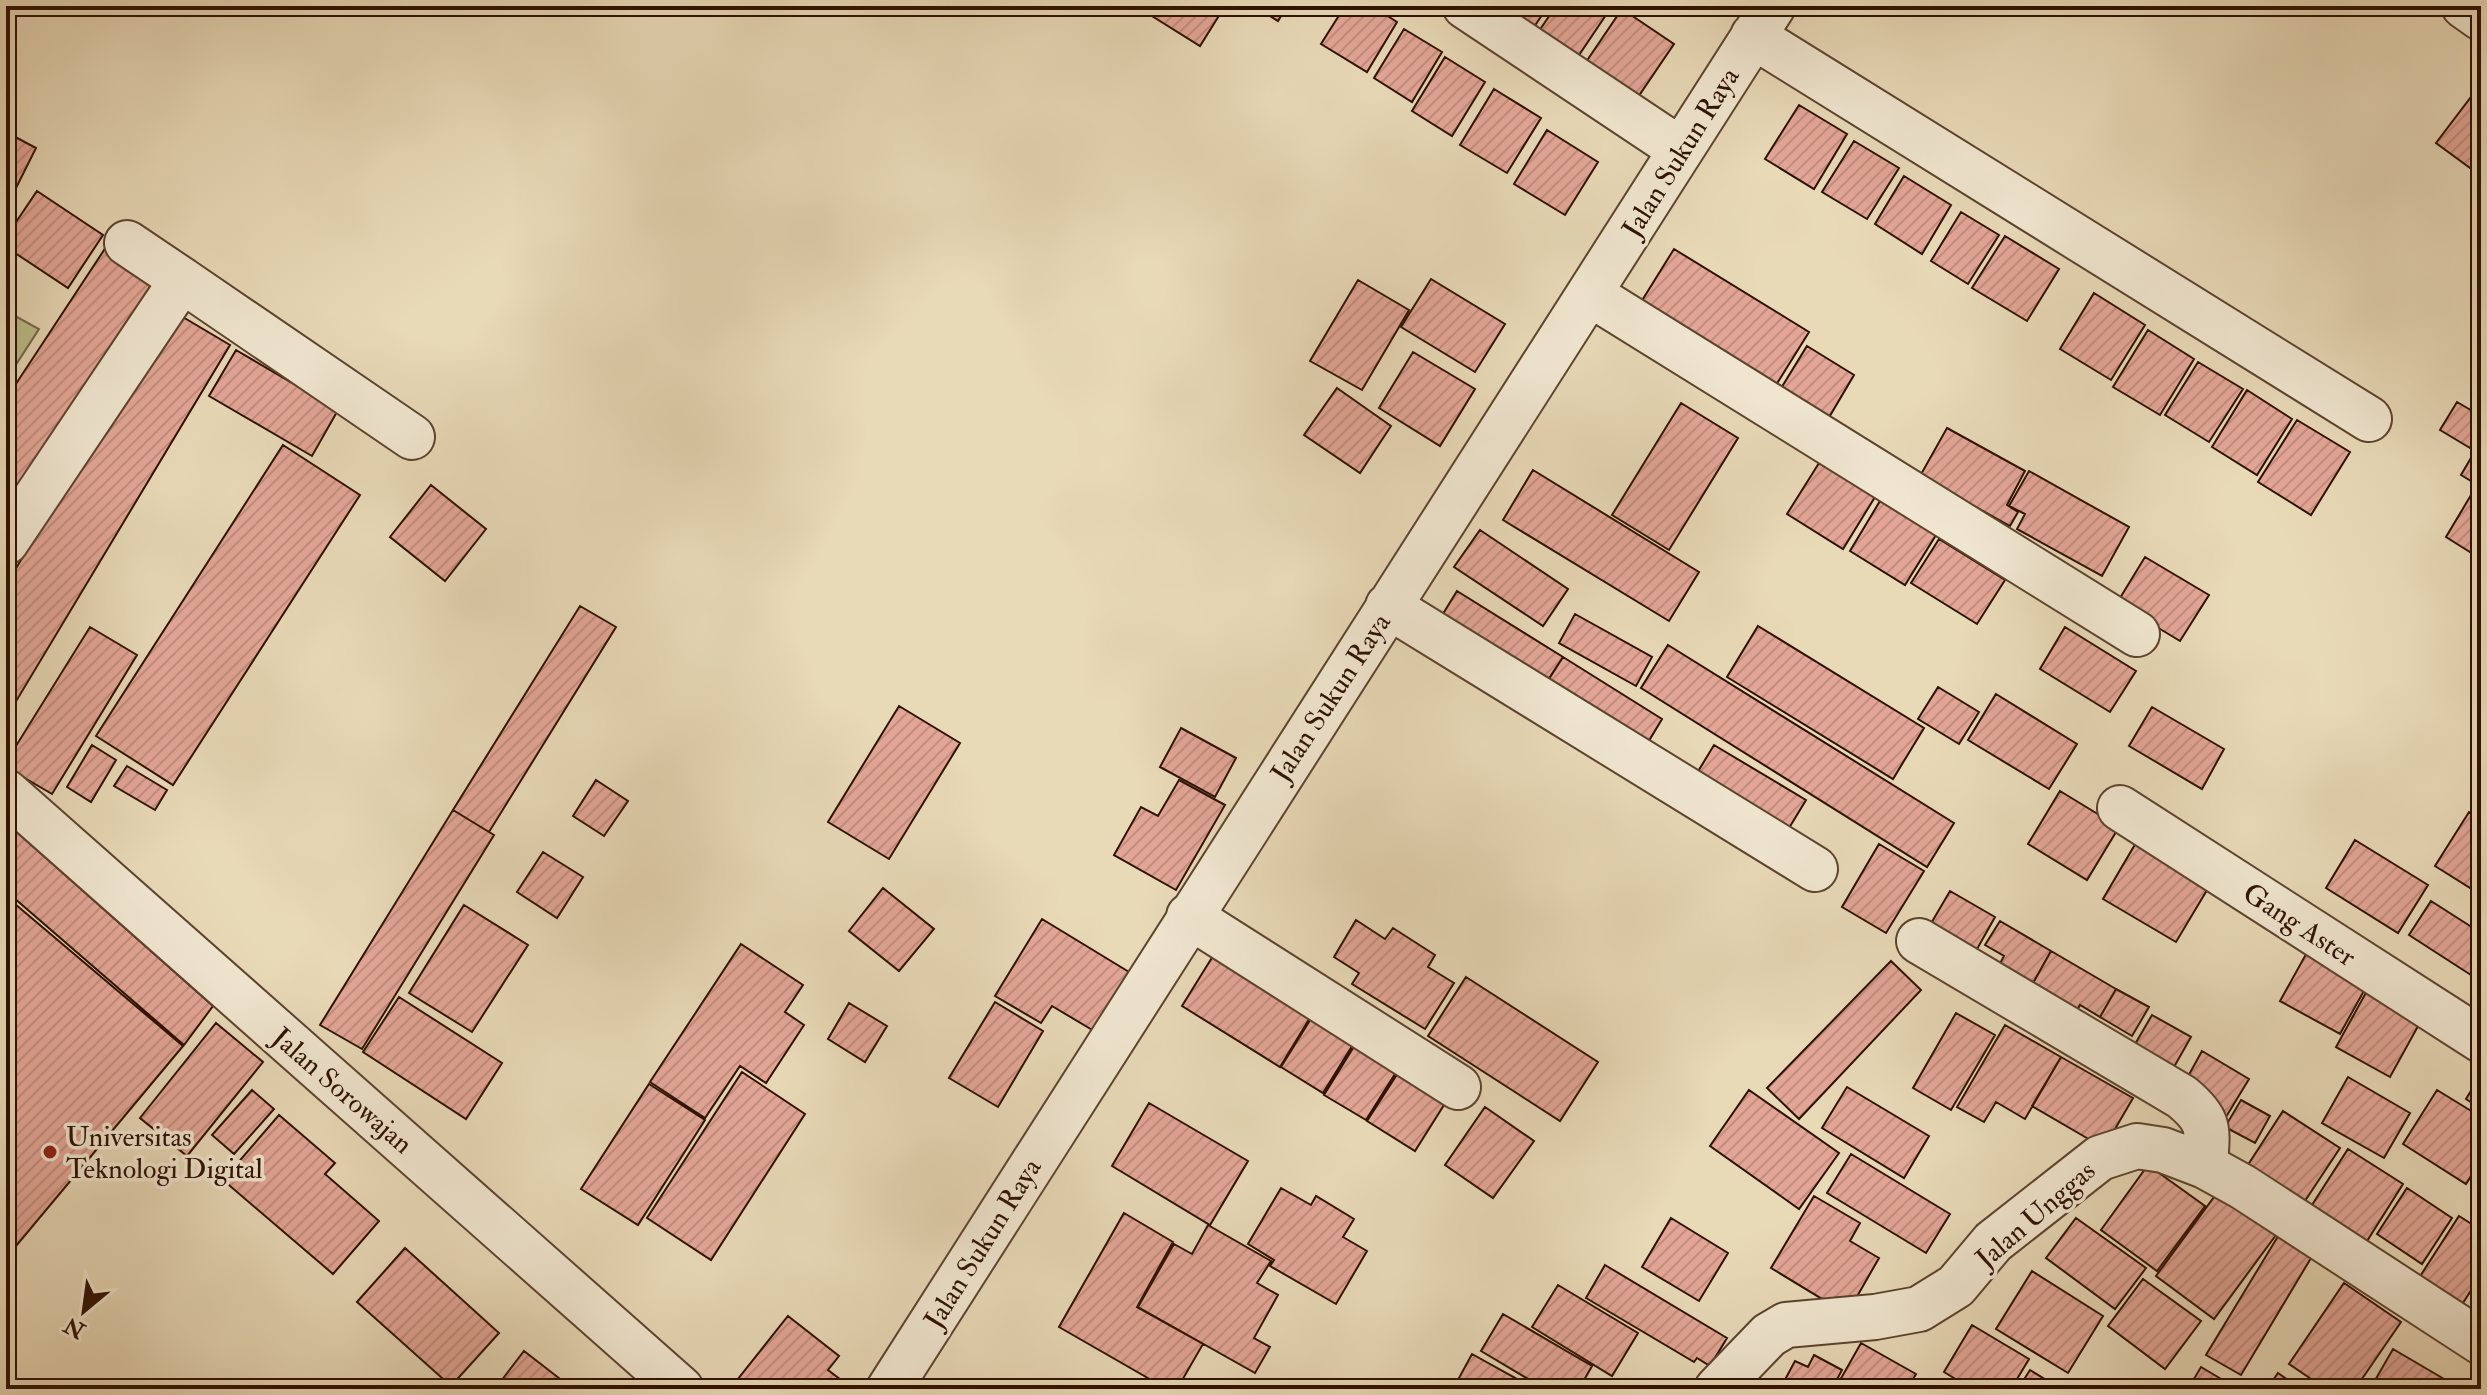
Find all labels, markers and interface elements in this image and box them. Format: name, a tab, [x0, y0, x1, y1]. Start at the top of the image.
street label: Jalan Sukun Raya	[1614, 61, 1748, 245]
street label: Jalan Sukun Raya	[1263, 606, 1399, 790]
street label: Gang Aster	[2236, 876, 2363, 975]
street label: Jalan Sorowajan	[264, 1020, 420, 1162]
place label: Universitas Teknologi Digital	[66, 1120, 263, 1187]
marker: Universitas Teknologi Digital	[41, 1143, 59, 1161]
street label: Jalan Sukun Raya	[916, 1152, 1050, 1336]
street label: Jalan Unggas	[1968, 1154, 2103, 1277]
north arrow	[44, 1271, 124, 1351]
text: N	[59, 1310, 91, 1345]

